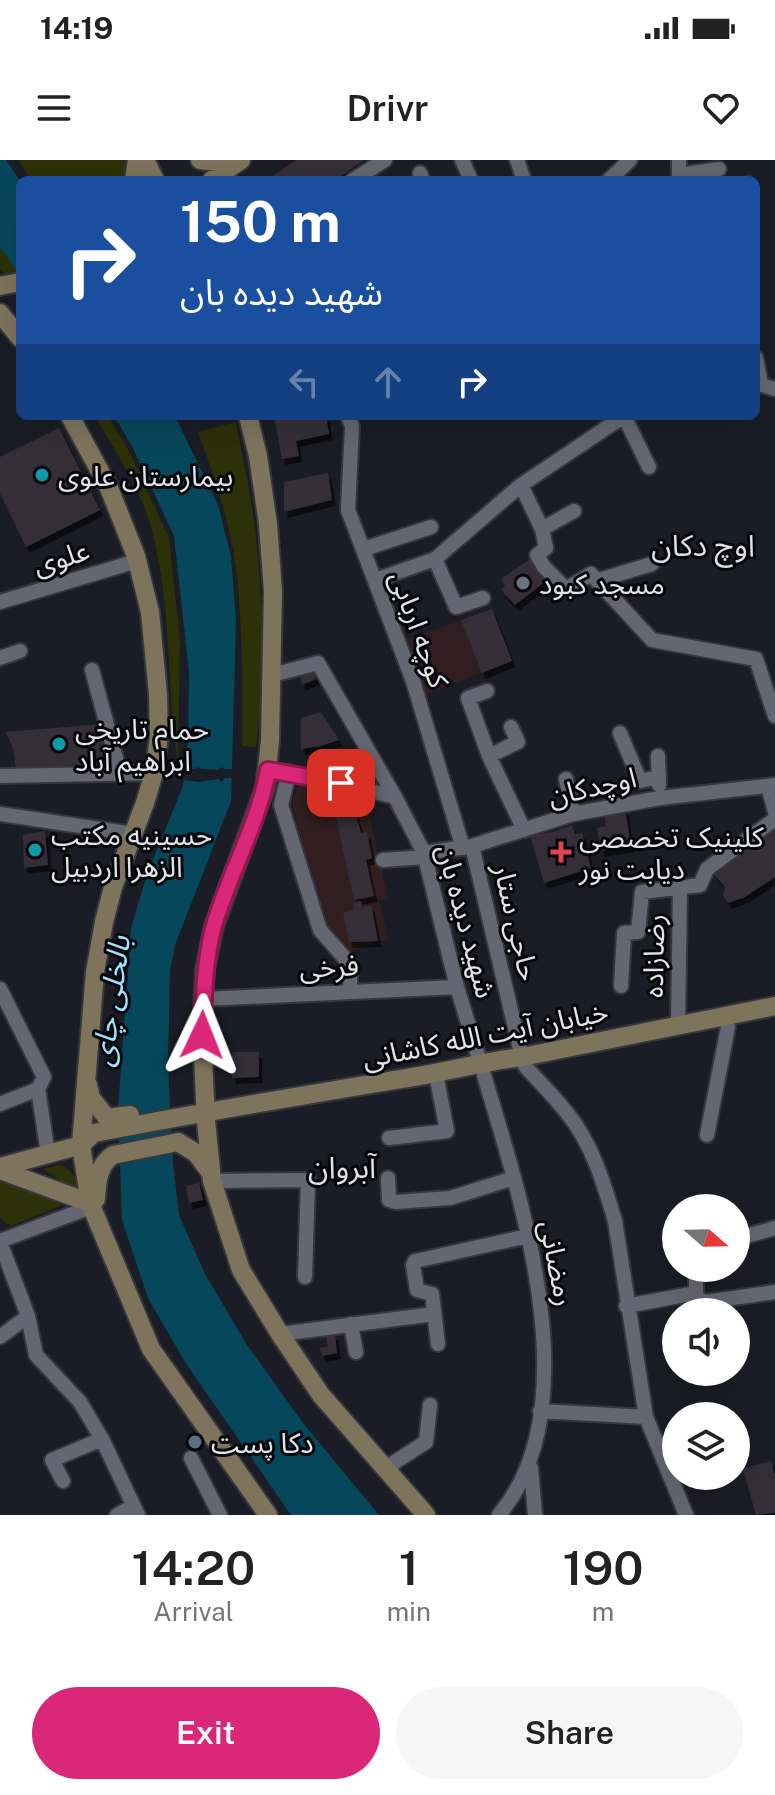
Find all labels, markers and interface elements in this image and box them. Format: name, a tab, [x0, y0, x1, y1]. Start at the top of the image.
text: 14:19	[40, 10, 113, 46]
icon: menu	[32, 86, 76, 130]
icon: heart	[699, 86, 743, 130]
text: Drivr	[346, 87, 429, 129]
text: 150 m	[180, 189, 341, 255]
icon: right	[48, 208, 152, 312]
text: شهید دیده بان	[180, 271, 383, 313]
icon: left	[282, 360, 326, 404]
icon: ahead	[366, 360, 410, 404]
icon: right	[450, 360, 494, 404]
place label: بیمارستان علوی	[58, 459, 233, 493]
marker: بیمارستان علوی	[33, 466, 51, 484]
district label: اوچ دکان	[651, 527, 755, 568]
street label: علوی	[29, 533, 93, 582]
street label: کوچه اربابی	[382, 566, 456, 693]
place label: مسجد کبود	[539, 567, 665, 601]
marker: مسجد کبود	[514, 574, 532, 592]
place label: حمام تاریخی ابراهیم آباد	[75, 712, 209, 783]
marker: حمام تاریخی ابراهیم آباد	[50, 735, 68, 753]
pin	[307, 749, 375, 817]
street label: اوچدکان	[545, 760, 640, 814]
icon: arrive	[319, 761, 363, 805]
place label: حسینیه مکتب الزهرا اردبیل	[51, 818, 212, 884]
place label: کلینیک تخصصی دیابت نور	[578, 820, 764, 886]
street label: شهید دیده بان	[431, 840, 503, 1002]
marker: حسینیه مکتب الزهرا اردبیل	[26, 841, 44, 859]
marker: کلینیک تخصصی دیابت نور	[550, 841, 572, 863]
street label: حاجی ستار	[486, 859, 547, 984]
street label: رضازاده	[636, 914, 671, 998]
water label: بالخلی چای	[83, 933, 139, 1069]
street label: فرخی	[298, 948, 360, 985]
position arrow	[160, 993, 244, 1077]
street label: خیابان آیت الله کاشانی	[359, 994, 611, 1075]
district label: آبروان	[308, 1149, 377, 1185]
north arrow	[662, 1194, 750, 1282]
map controls	[662, 1194, 750, 1490]
street label: رمضانی	[533, 1217, 582, 1309]
button: sound	[662, 1298, 750, 1386]
button: layers	[662, 1402, 750, 1490]
place label: دکا پست	[211, 1426, 314, 1461]
marker: دکا پست	[186, 1433, 204, 1451]
text: 14:20	[132, 1539, 255, 1596]
text: 1	[399, 1539, 419, 1596]
text: 190	[562, 1539, 643, 1596]
text: Arrival	[153, 1596, 234, 1627]
text: min	[387, 1596, 431, 1627]
text: m	[592, 1596, 614, 1627]
button: Exit	[32, 1687, 380, 1779]
button: Share	[396, 1687, 743, 1779]

